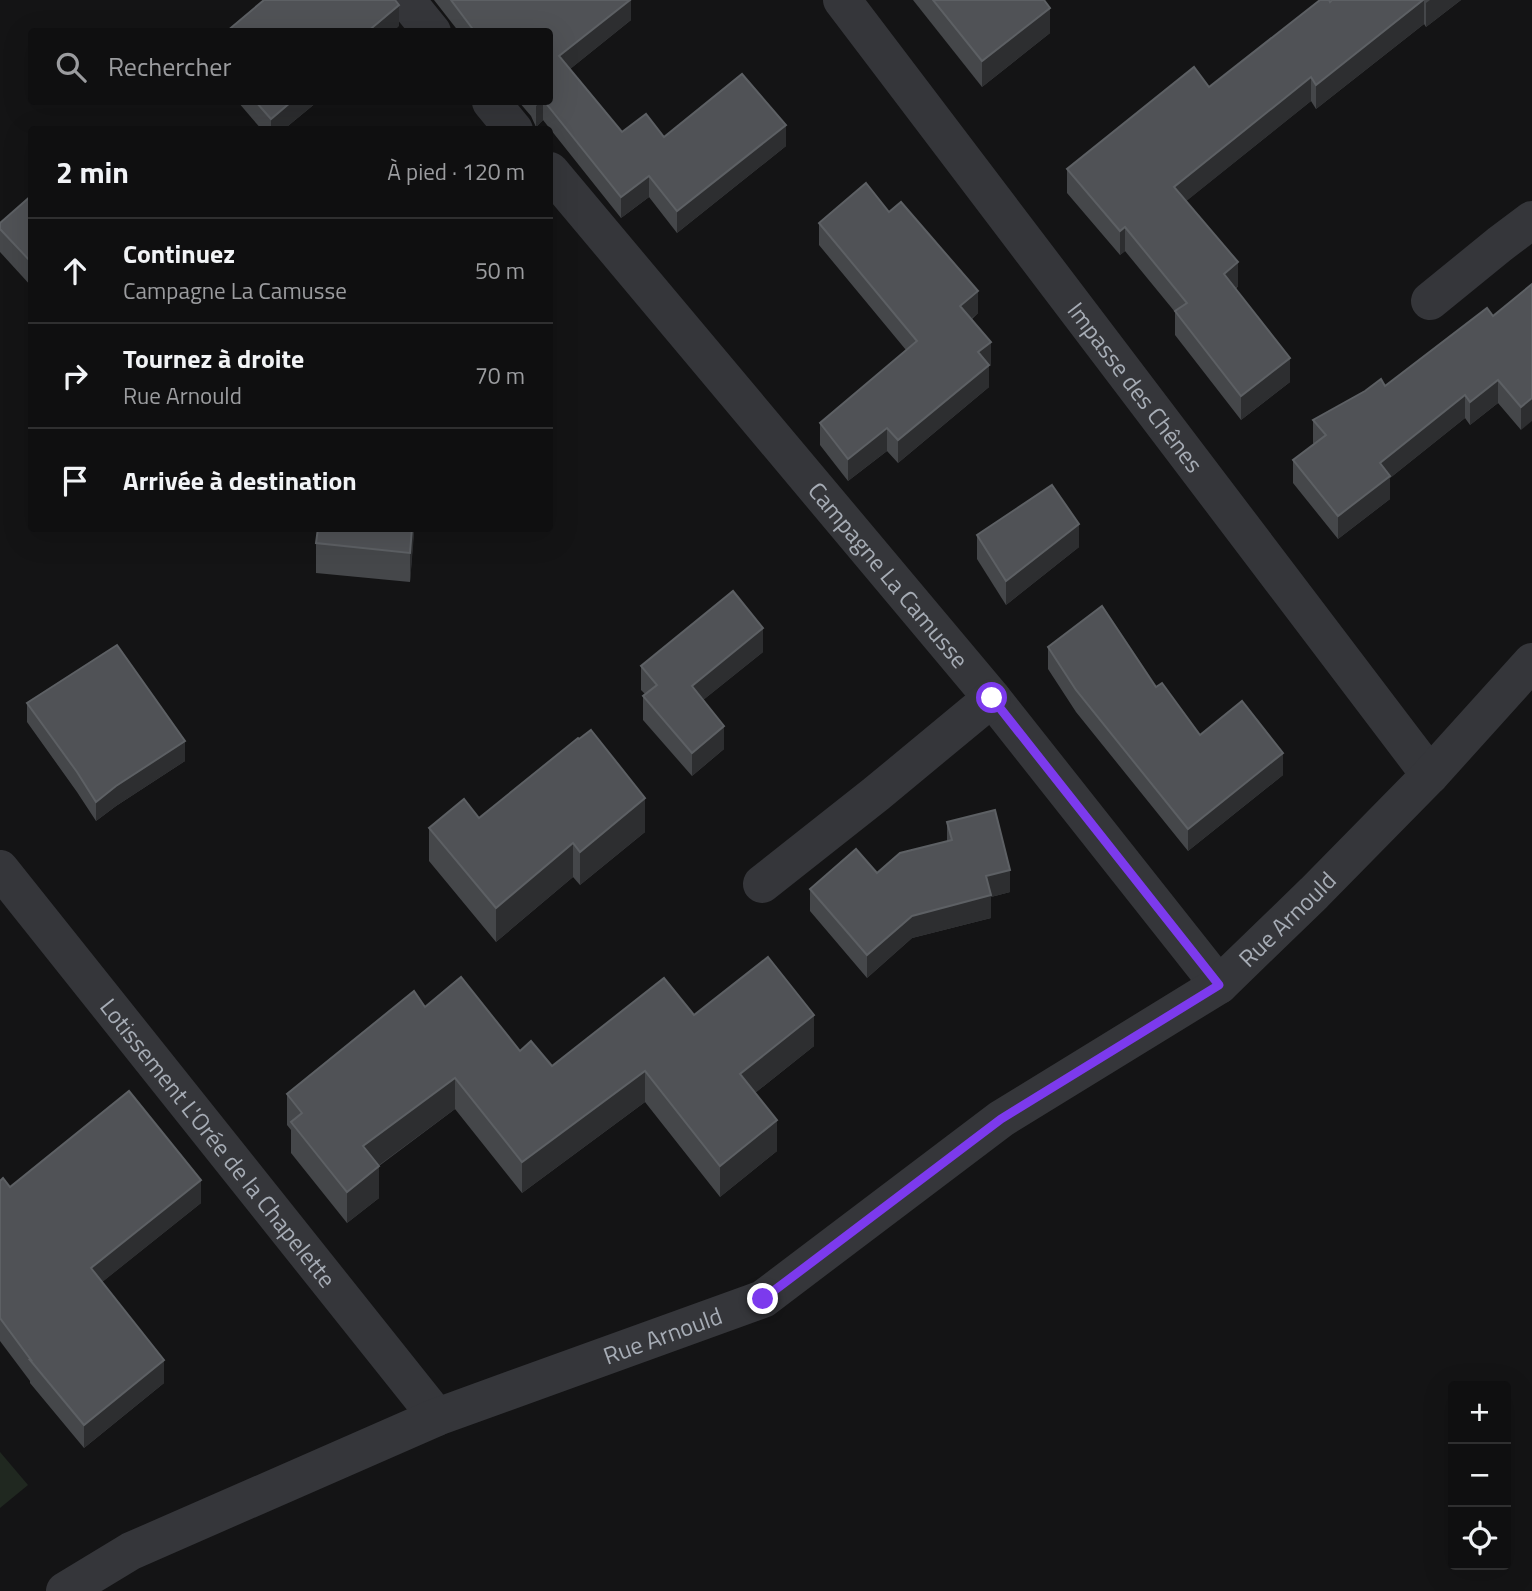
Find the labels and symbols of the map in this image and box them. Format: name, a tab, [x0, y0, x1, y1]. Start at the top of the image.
street label: Impasse des Chênes	[1059, 294, 1212, 480]
street label: Campagne La Camusse	[800, 474, 978, 676]
route start	[976, 682, 1007, 713]
street label: Rue Arnould	[1230, 863, 1344, 975]
street label: Lotissement L'Orée de la Chapelette	[92, 990, 345, 1295]
route end	[747, 1283, 778, 1314]
street label: Rue Arnould	[598, 1297, 727, 1373]

